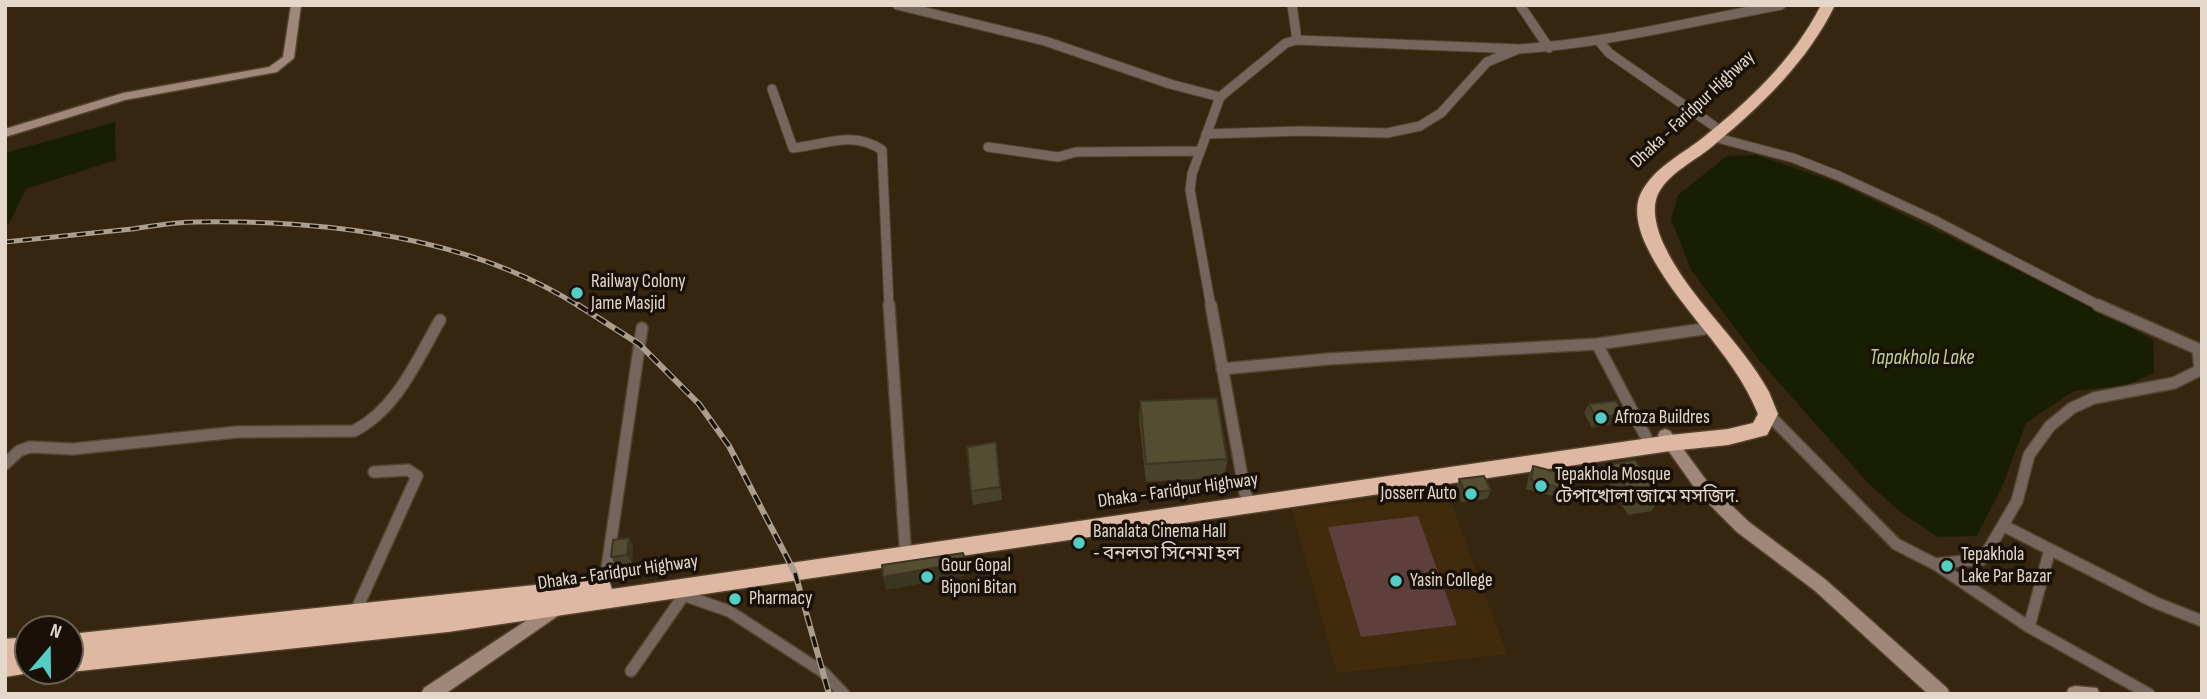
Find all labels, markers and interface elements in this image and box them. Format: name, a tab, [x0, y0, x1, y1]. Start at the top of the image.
street label: Dhaka - Faridpur Highway	[1626, 47, 1760, 173]
place label: Railway Colony Jame Masjid	[591, 271, 686, 315]
marker: Railway Colony Jame Masjid	[569, 285, 585, 301]
water label: Tapakhola Lake	[1870, 346, 1974, 372]
place label: Afroza Buildres	[1615, 407, 1710, 429]
marker: Afroza Buildres	[1593, 410, 1609, 426]
place label: Tepakhola Mosque টেপাখোলা জামে মসজিদ.	[1555, 464, 1739, 508]
street label: Dhaka - Faridpur Highway	[1096, 468, 1260, 514]
marker: Tepakhola Mosque টেপাখোলা জামে মসজিদ.	[1533, 478, 1549, 494]
place label: Josserr Auto	[1381, 483, 1457, 505]
marker: Josserr Auto	[1463, 486, 1479, 502]
place label: Banalata Cinema Hall - বনলতা সিনেমা হল	[1093, 521, 1240, 565]
marker: Banalata Cinema Hall - বনলতা সিনেমা হল	[1071, 535, 1087, 551]
place label: Tepakhola Lake Par Bazar	[1961, 544, 2052, 588]
street label: Dhaka - Faridpur Highway	[536, 550, 700, 596]
place label: Gour Gopal Biponi Bitan	[941, 555, 1017, 599]
marker: Tepakhola Lake Par Bazar	[1939, 558, 1955, 574]
marker: Gour Gopal Biponi Bitan	[919, 569, 935, 585]
place label: Yasin College	[1410, 570, 1493, 592]
marker: Yasin College	[1388, 573, 1404, 589]
place label: Pharmacy	[749, 588, 812, 610]
marker: Pharmacy	[727, 591, 743, 607]
north arrow	[14, 615, 84, 685]
text: N	[47, 619, 64, 644]

